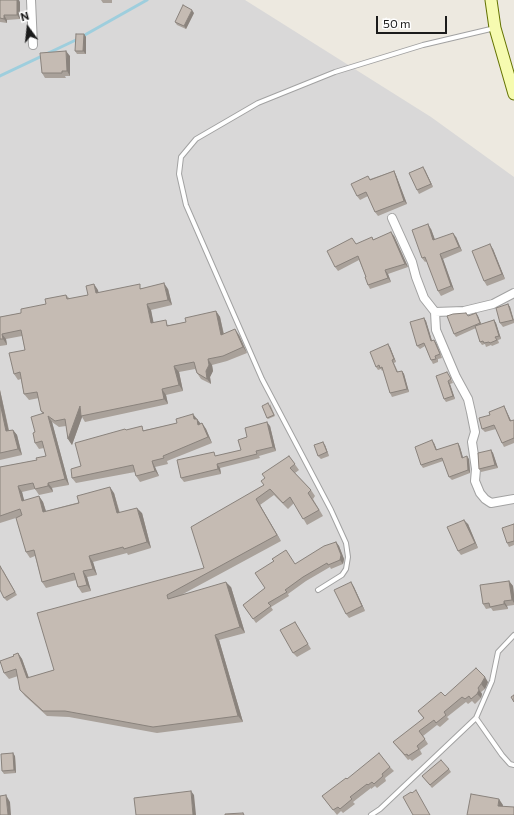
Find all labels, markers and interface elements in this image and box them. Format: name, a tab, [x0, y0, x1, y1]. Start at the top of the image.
north arrow	[8, 8, 48, 48]
scale bar	[378, 8, 449, 34]
text: N	[19, 9, 30, 23]
text: 50 m	[383, 16, 411, 30]

